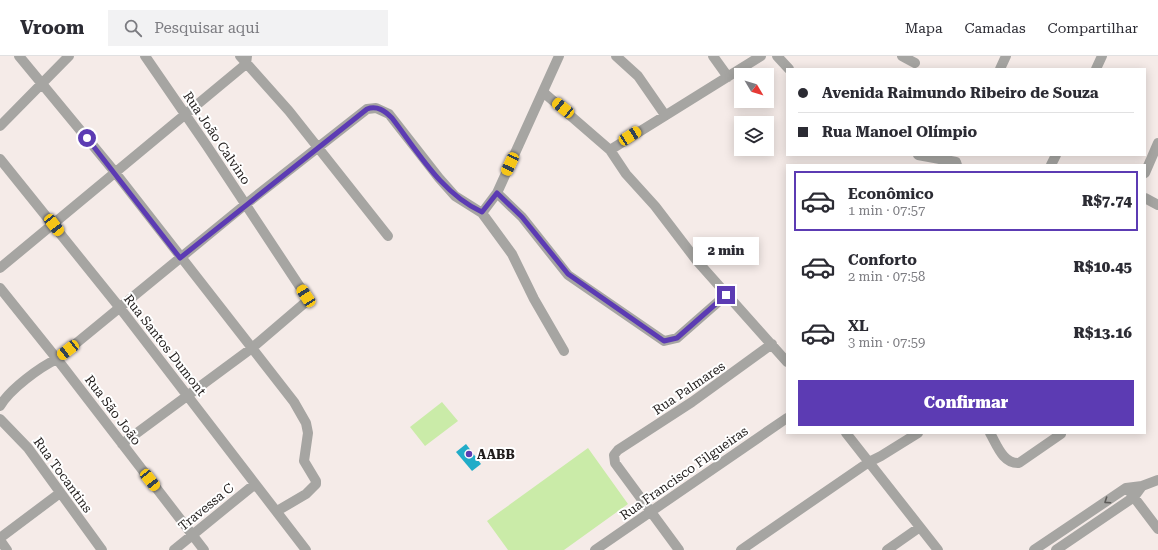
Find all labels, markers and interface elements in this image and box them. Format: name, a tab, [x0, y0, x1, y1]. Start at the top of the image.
search box	[108, 10, 388, 46]
text: Vroom	[20, 16, 84, 39]
icon: search	[122, 17, 144, 39]
text: Pesquisar aqui	[154, 19, 259, 37]
text: Mapa	[905, 20, 942, 36]
text: Camadas	[964, 20, 1026, 36]
text: Compartilhar	[1048, 20, 1138, 36]
north arrow	[734, 68, 774, 108]
map controls	[734, 68, 774, 156]
text: Avenida Raimundo Ribeiro de Souza	[822, 84, 1099, 102]
street label: Rua João Calvino	[180, 89, 254, 187]
car	[550, 96, 576, 120]
button: layers	[734, 116, 774, 156]
text: Rua Manoel Olímpio	[822, 123, 977, 141]
car	[617, 124, 643, 148]
route start	[78, 129, 96, 147]
car	[499, 151, 521, 177]
icon: car	[800, 183, 836, 219]
text: Econômico	[848, 185, 934, 203]
text: R$7.74	[1082, 192, 1132, 210]
text: 1 min · 07:57	[848, 203, 925, 218]
car	[42, 212, 66, 238]
callout: 2 min	[693, 237, 759, 265]
text: 2 min	[708, 243, 744, 258]
icon: car	[800, 249, 836, 285]
text: Conforto	[848, 251, 917, 269]
text: R$10.45	[1074, 258, 1132, 276]
text: 2 min · 07:58	[848, 269, 925, 284]
car	[294, 283, 318, 309]
route end	[717, 286, 735, 304]
street label: Rua Santos Dumont	[121, 291, 209, 399]
icon: car	[800, 315, 836, 351]
text: XL	[848, 317, 869, 335]
text: R$13.16	[1074, 324, 1132, 342]
text: 3 min · 07:59	[848, 335, 925, 350]
car	[55, 338, 81, 362]
street label: Rua Palmares	[650, 358, 728, 418]
street label: Rua São João	[82, 372, 144, 448]
button: Confirmar	[798, 380, 1134, 426]
street label: Rua Francisco Filgueiras	[617, 423, 751, 523]
street label: Rua Tocantins	[31, 434, 95, 516]
place label: AABB	[477, 447, 515, 462]
marker: AABB	[464, 449, 474, 459]
car	[138, 467, 162, 493]
street label: Travessa C	[175, 480, 237, 534]
one-way arrow	[1104, 496, 1111, 504]

